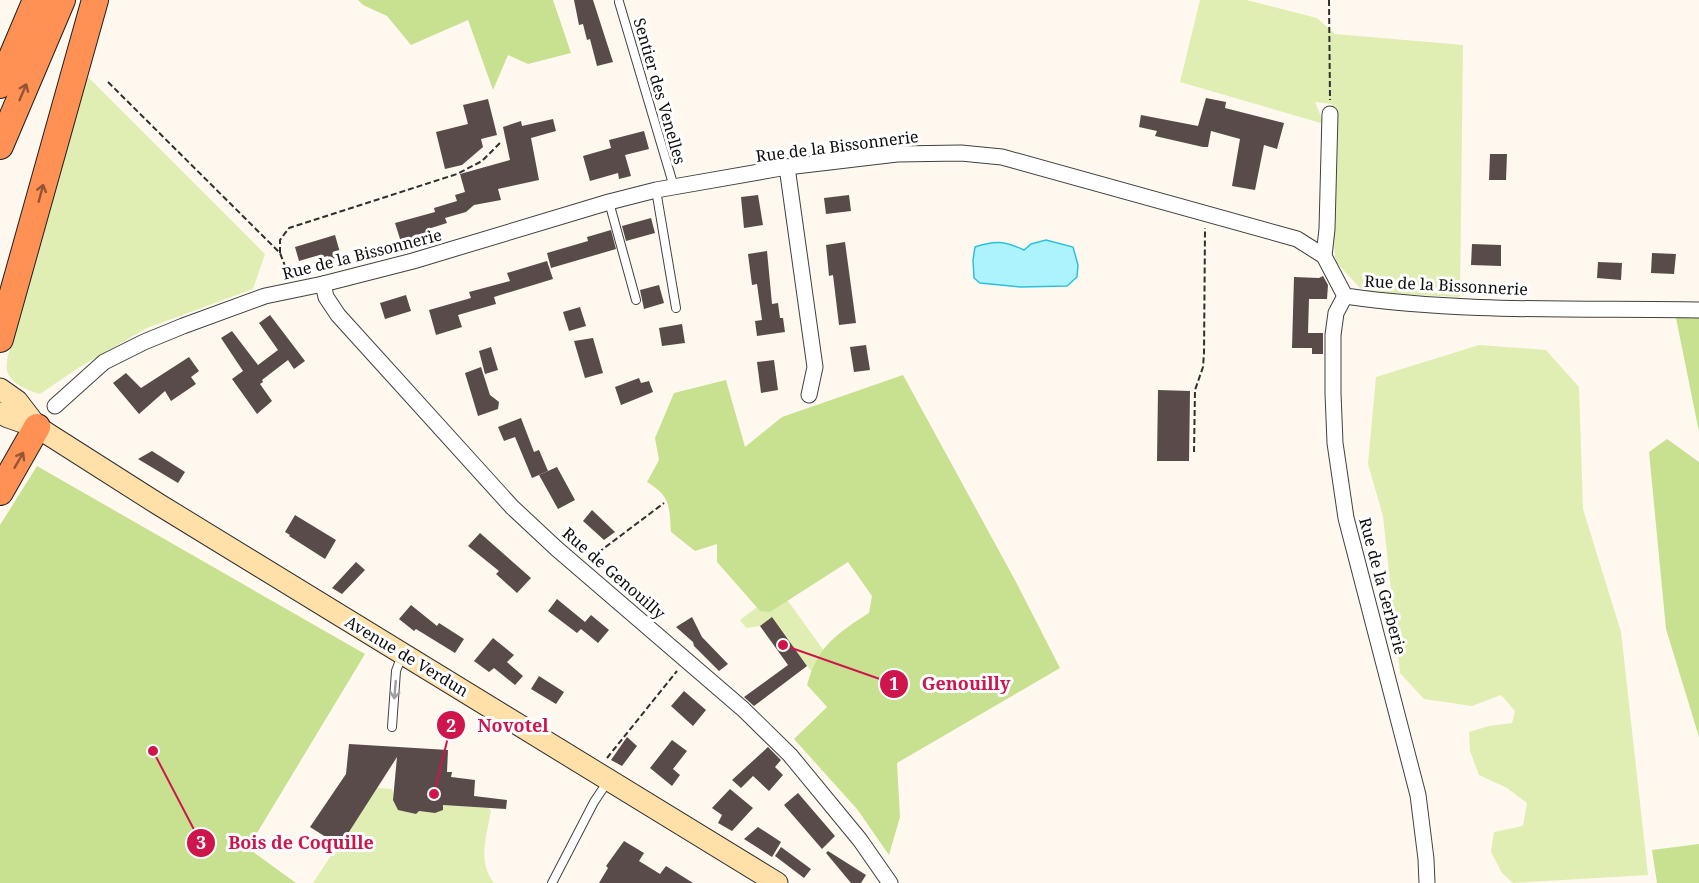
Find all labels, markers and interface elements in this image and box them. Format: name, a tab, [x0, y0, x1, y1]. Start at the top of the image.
street label: Sentier des Venelles	[629, 15, 691, 167]
one-way arrow	[18, 84, 29, 102]
street label: Rue de la Bissonnerie	[754, 125, 920, 167]
one-way arrow	[35, 184, 47, 203]
street label: Rue de la Bissonnerie	[280, 224, 444, 284]
street label: Rue de la Bissonnerie	[1364, 270, 1528, 300]
one-way arrow	[14, 451, 25, 469]
street label: Rue de la Gerberie	[1354, 515, 1412, 657]
street label: Rue de Genouilly	[558, 522, 671, 624]
street label: Avenue de Verdun	[341, 610, 473, 702]
callout: Genouilly	[879, 666, 1022, 702]
text: 1	[889, 671, 899, 695]
text: Genouilly	[922, 671, 1011, 695]
one-way arrow	[389, 679, 400, 699]
callout: Novotel	[436, 707, 561, 743]
text: 2	[446, 713, 456, 737]
text: Novotel	[477, 713, 549, 737]
callout: Bois de Coquille	[186, 825, 386, 861]
text: 3	[196, 830, 206, 854]
text: Bois de Coquille	[228, 830, 374, 854]

